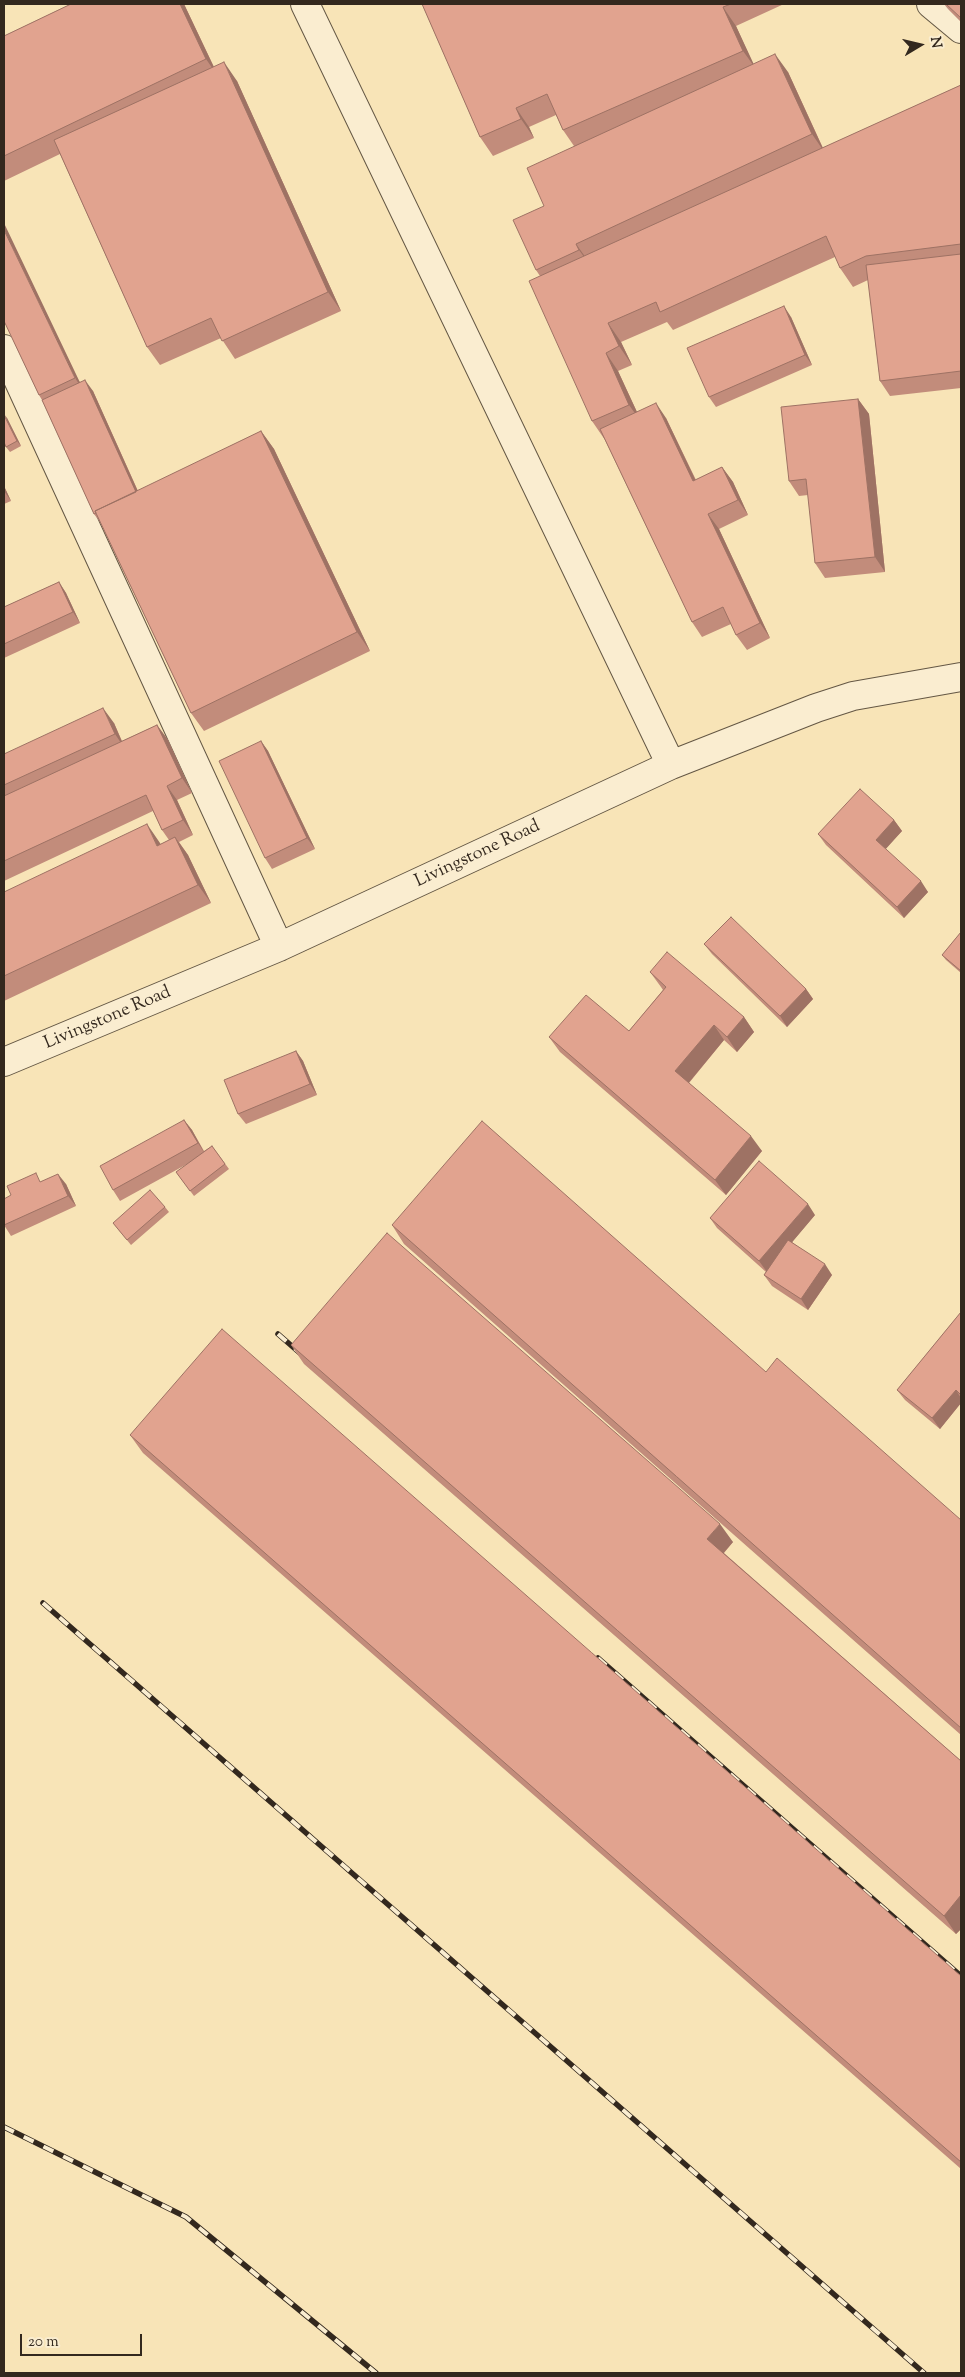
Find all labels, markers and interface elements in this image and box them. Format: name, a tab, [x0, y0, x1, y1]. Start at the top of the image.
north arrow	[895, 20, 945, 70]
text: N	[924, 36, 946, 50]
street label: Livingstone Road	[412, 817, 544, 893]
street label: Livingstone Road	[41, 983, 175, 1055]
scale bar	[22, 2324, 145, 2356]
text: 20 m	[28, 2332, 59, 2353]

